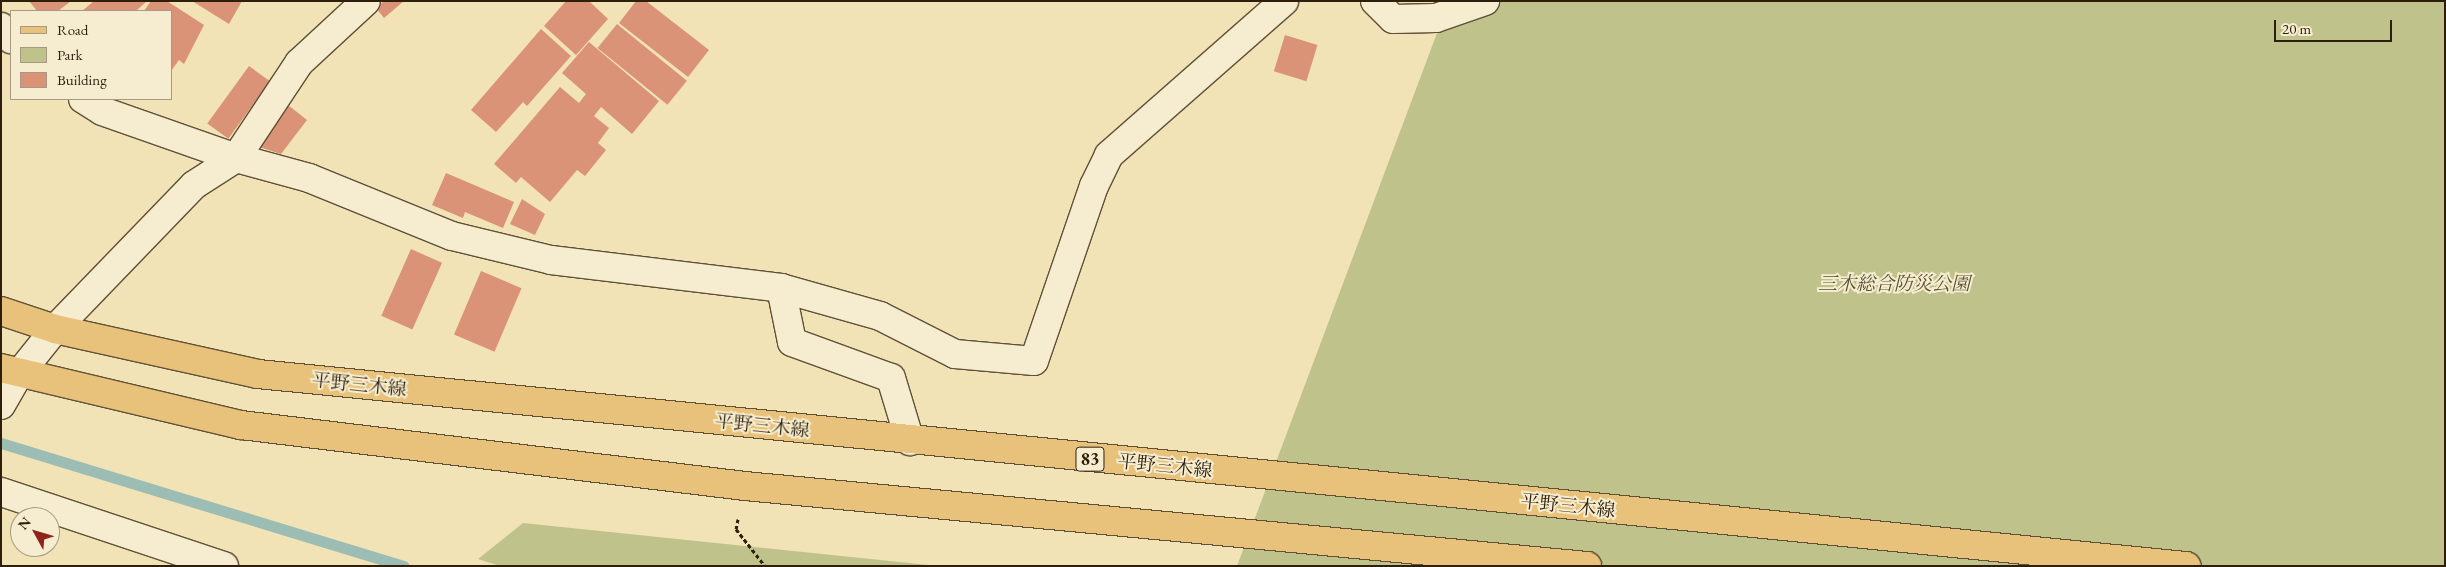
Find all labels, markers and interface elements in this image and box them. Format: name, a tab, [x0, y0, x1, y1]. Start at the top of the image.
legend	[10, 10, 172, 100]
scale bar	[2276, 10, 2394, 42]
text: 20 m	[2282, 19, 2311, 38]
text: Road	[57, 20, 88, 39]
text: Park	[57, 45, 83, 64]
text: Building	[57, 70, 107, 89]
park label: 三木総合防災公園	[1818, 273, 1970, 295]
street label: 平野三木線	[311, 369, 407, 401]
street label: 平野三木線	[714, 410, 810, 442]
road number: 83	[1075, 444, 1105, 474]
street label: 平野三木線	[1117, 450, 1213, 482]
street label: 平野三木線	[1520, 490, 1616, 522]
north arrow	[10, 507, 60, 557]
text: N	[14, 513, 35, 533]

